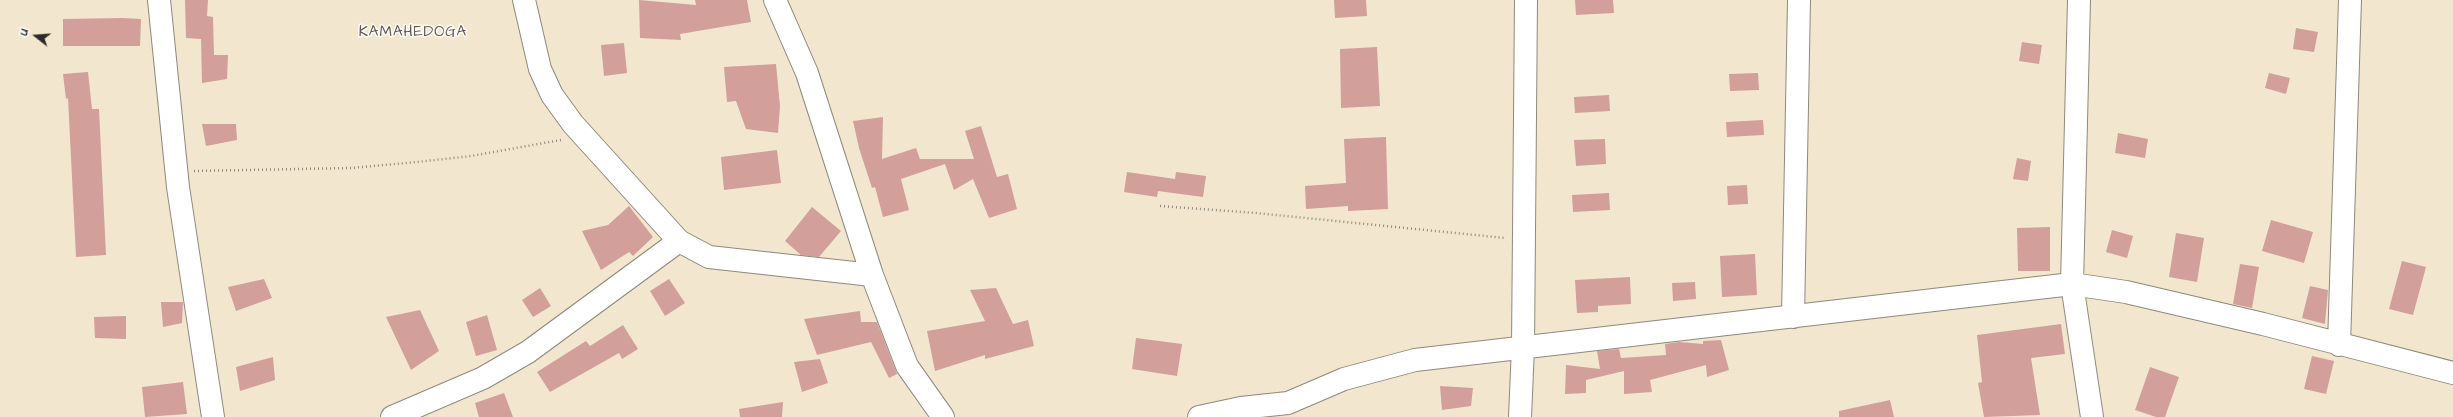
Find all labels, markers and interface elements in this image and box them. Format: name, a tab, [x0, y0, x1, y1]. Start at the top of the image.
north arrow	[16, 16, 56, 56]
district label: KAMAHEDOGA	[359, 24, 467, 42]
text: U	[16, 27, 32, 37]

